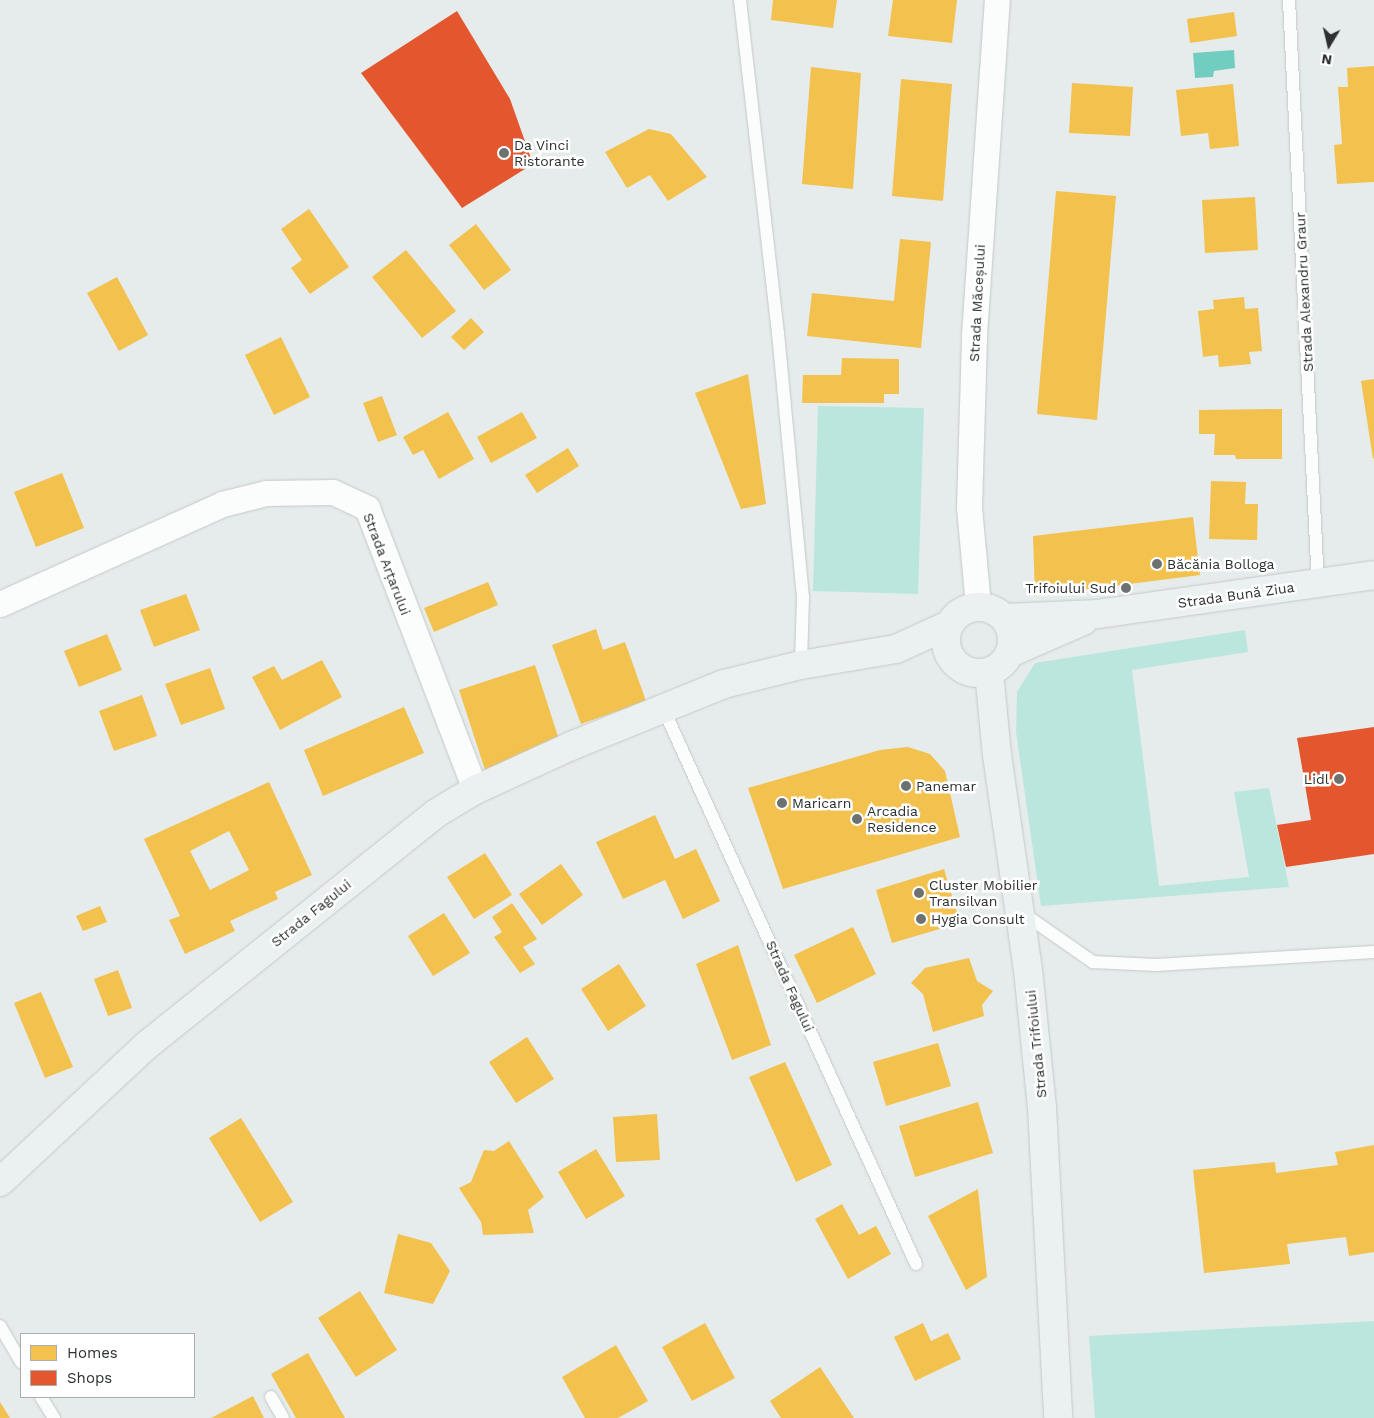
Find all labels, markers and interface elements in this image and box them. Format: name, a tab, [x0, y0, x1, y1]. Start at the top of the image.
north arrow	[1304, 20, 1354, 70]
text: N	[1320, 51, 1333, 69]
place label: Da Vinci Ristorante	[514, 137, 585, 170]
marker: Da Vinci Ristorante	[498, 147, 510, 159]
street label: Strada Alexandru Graur	[1291, 211, 1317, 373]
street label: Strada Măceșului	[966, 244, 988, 362]
street label: Strada Arțarului	[360, 510, 414, 618]
place label: Băcănia Bolloga	[1167, 556, 1275, 572]
marker: Băcănia Bolloga	[1151, 558, 1163, 570]
street label: Strada Bună Ziua	[1176, 578, 1296, 612]
place label: Trifoiului Sud	[1025, 580, 1116, 596]
marker: Trifoiului Sud	[1120, 582, 1132, 594]
place label: Lidl	[1304, 771, 1329, 787]
marker: Lidl	[1333, 773, 1345, 785]
place label: Panemar	[916, 778, 976, 794]
marker: Panemar	[900, 780, 912, 792]
place label: Maricarn	[792, 795, 851, 811]
marker: Maricarn	[776, 797, 788, 809]
place label: Arcadia Residence	[867, 803, 937, 836]
marker: Arcadia Residence	[851, 813, 863, 825]
street label: Strada Fagului	[268, 876, 354, 950]
place label: Cluster Mobilier Transilvan	[929, 877, 1038, 910]
marker: Cluster Mobilier Transilvan	[913, 887, 925, 899]
place label: Hygia Consult	[931, 911, 1025, 927]
marker: Hygia Consult	[915, 913, 927, 925]
street label: Strada Fagului	[762, 938, 818, 1034]
street label: Strada Trifoiului	[1022, 989, 1050, 1099]
legend	[20, 1333, 195, 1398]
text: Homes	[67, 1344, 118, 1362]
text: Shops	[67, 1369, 112, 1387]

